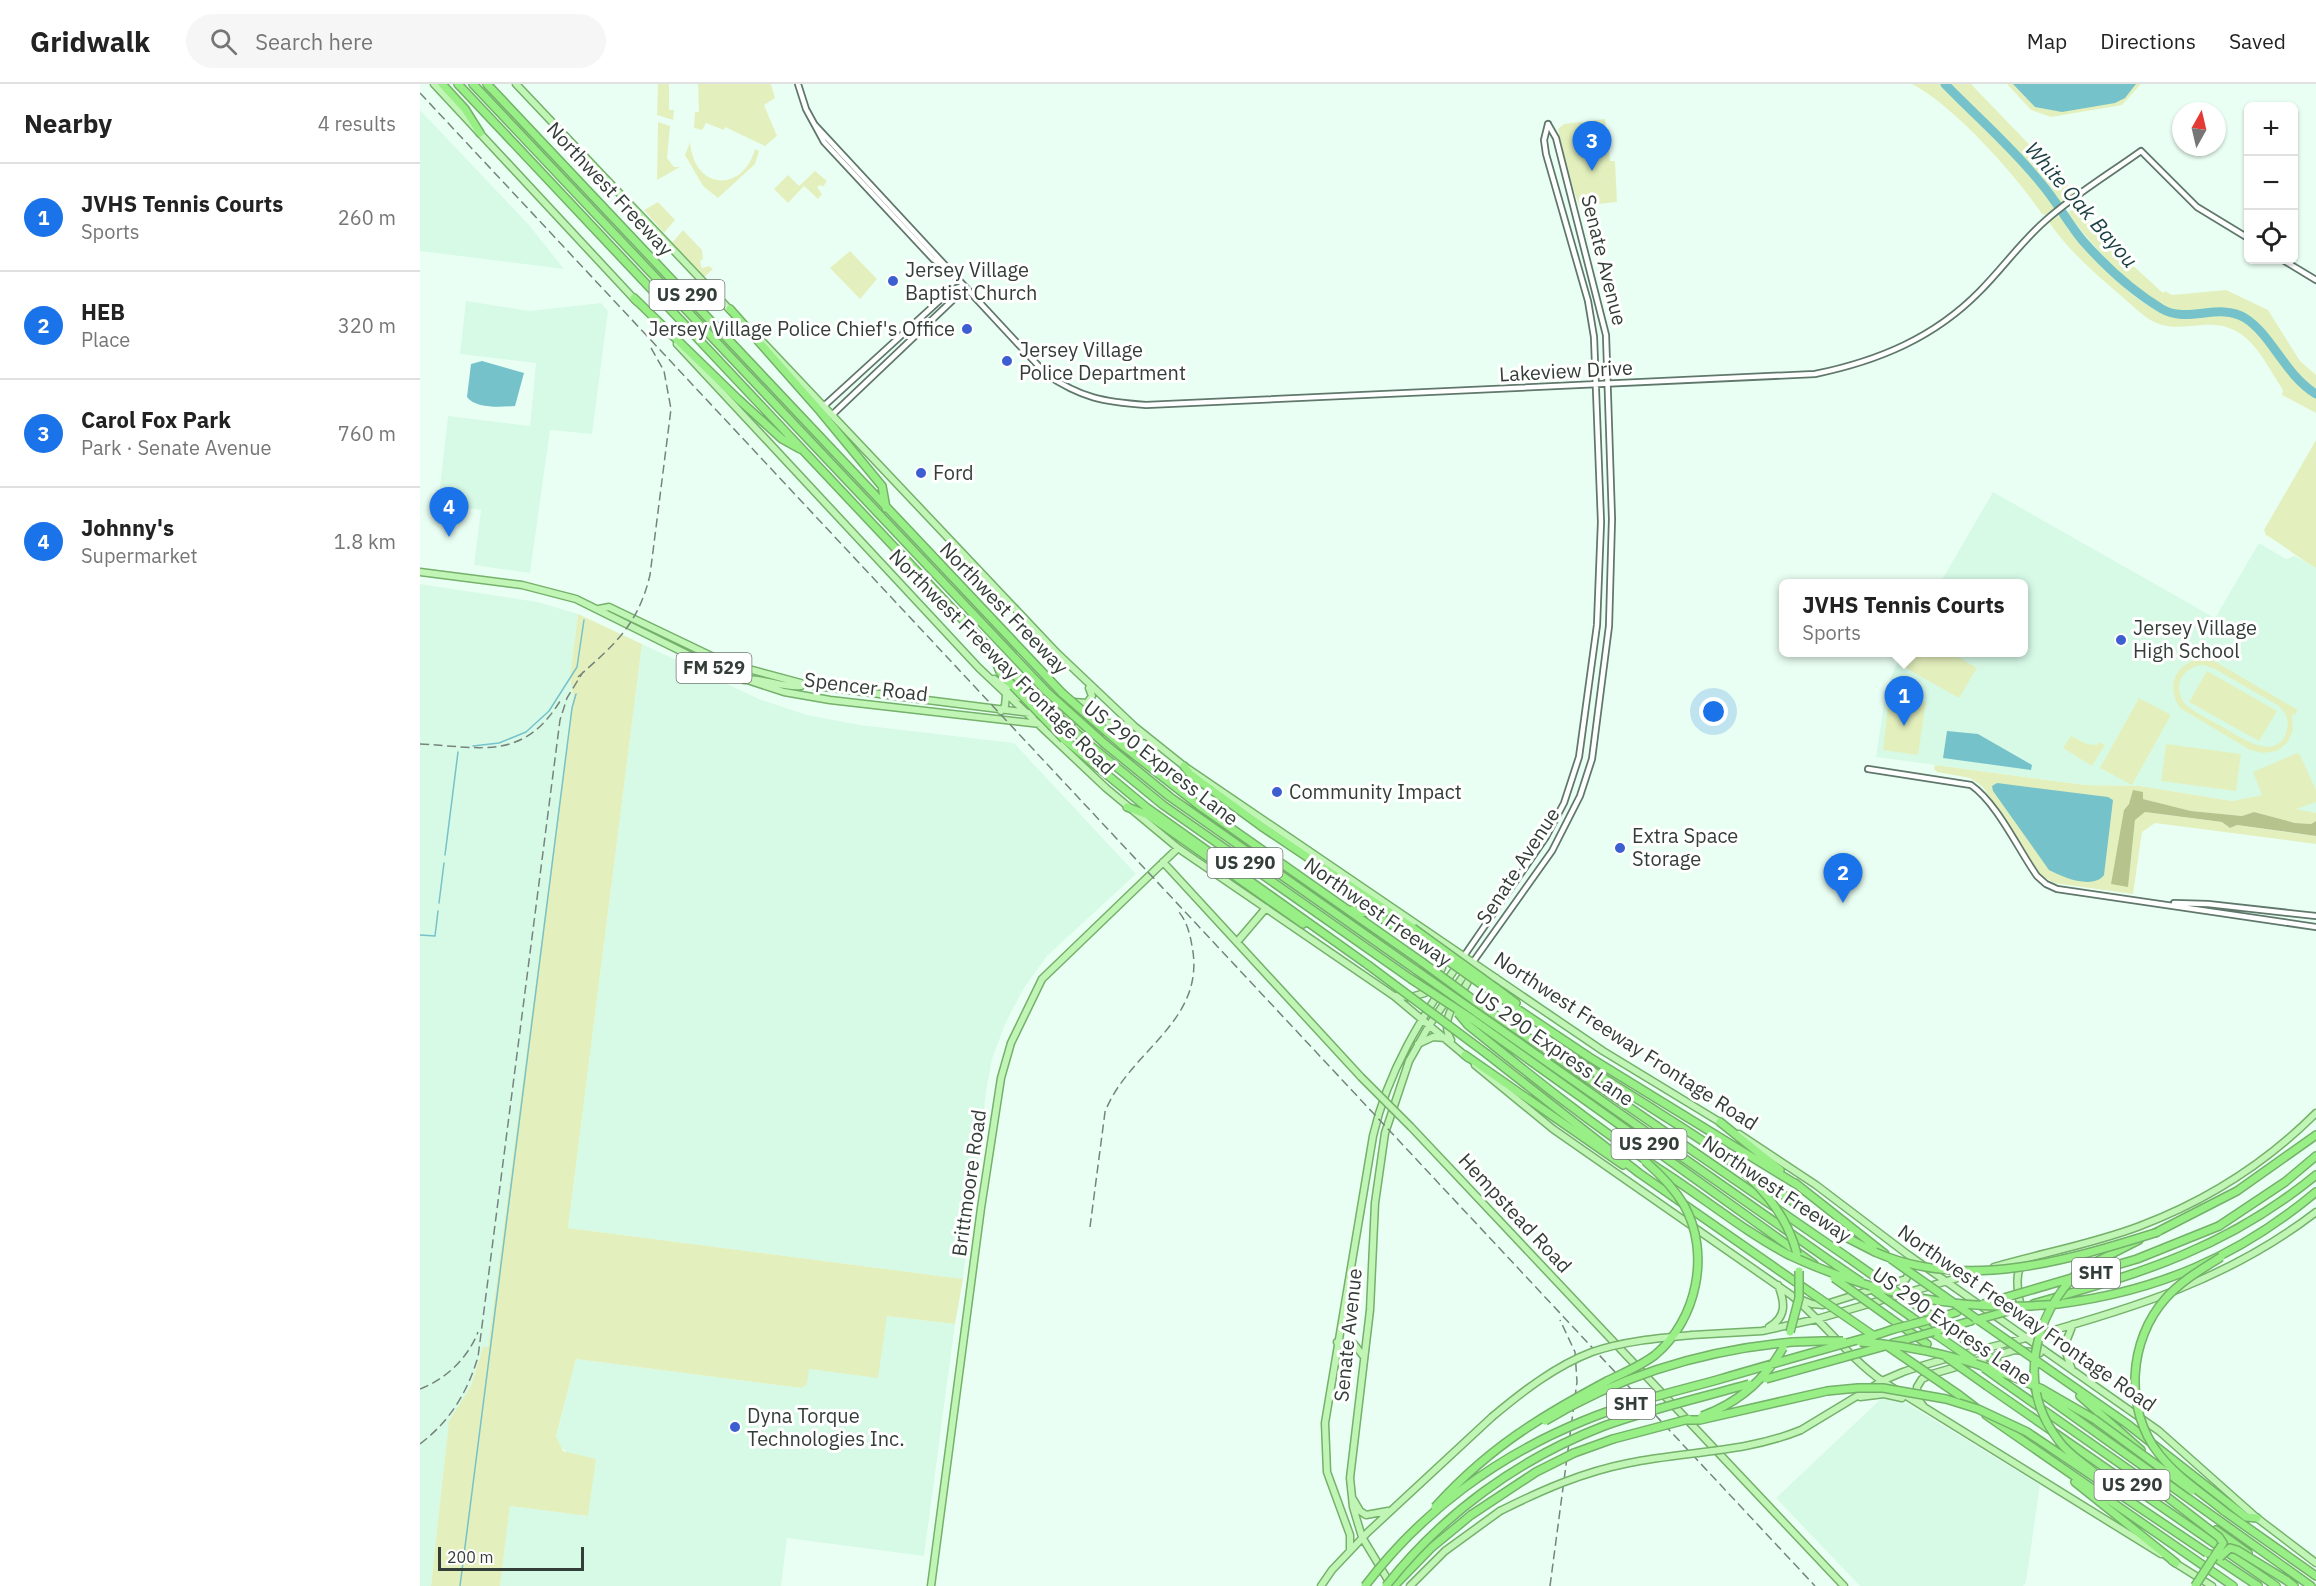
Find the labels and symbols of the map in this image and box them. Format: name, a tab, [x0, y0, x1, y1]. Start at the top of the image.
north arrow	[2172, 102, 2226, 156]
street label: Northwest Freeway	[541, 116, 680, 262]
pin: 3	[1572, 122, 1612, 171]
water label: White Oak Bayou	[2019, 135, 2144, 273]
street label: Senate Avenue	[1575, 192, 1634, 328]
place label: Jersey Village Baptist Church	[905, 256, 1037, 306]
marker: Jersey Village Baptist Church	[886, 274, 900, 288]
road number: US 290	[650, 280, 724, 310]
place label: Jersey Village Police Chief's Office	[648, 315, 955, 342]
marker: Jersey Village Police Chief's Office	[960, 322, 974, 336]
place label: Jersey Village Police Department	[1019, 336, 1186, 386]
marker: Jersey Village Police Department	[1000, 354, 1014, 368]
street label: Lakeview Drive	[1498, 354, 1634, 387]
place label: Ford	[933, 459, 974, 486]
marker: Ford	[914, 466, 928, 480]
pin: 4	[429, 488, 468, 537]
street label: Northwest Freeway	[934, 536, 1075, 680]
street label: Northwest Freeway Frontage Road	[883, 543, 1121, 781]
place label: Jersey Village High School	[2133, 614, 2257, 664]
marker: Jersey Village High School	[2114, 633, 2128, 647]
road number: FM 529	[676, 653, 752, 683]
street label: Spencer Road	[803, 666, 930, 707]
pin: 1	[1884, 676, 1924, 726]
street label: US 290 Express Lane	[1078, 694, 1244, 832]
your location	[1699, 697, 1728, 726]
place label: Community Impact	[1289, 778, 1462, 805]
marker: Community Impact	[1270, 785, 1284, 799]
street label: Senate Avenue	[1470, 802, 1565, 929]
place label: Extra Space Storage	[1632, 822, 1738, 872]
marker: Extra Space Storage	[1613, 841, 1627, 855]
road number: US 290	[1208, 848, 1282, 878]
street label: Northwest Freeway	[1299, 851, 1457, 973]
pin: 2	[1824, 854, 1862, 903]
street label: Northwest Freeway Frontage Road	[1489, 945, 1763, 1136]
street label: US 290 Express Lane	[1469, 981, 1640, 1112]
street label: Brittmoore Road	[945, 1108, 992, 1258]
road number: US 290	[1612, 1129, 1686, 1159]
street label: Northwest Freeway	[1698, 1129, 1857, 1249]
street label: Hempstead Road	[1453, 1147, 1578, 1278]
street label: Northwest Freeway Frontage Road	[1893, 1218, 2162, 1417]
road number: SHT	[2072, 1258, 2120, 1288]
street label: US 290 Express Lane	[1867, 1260, 2038, 1391]
street label: Senate Avenue	[1327, 1267, 1368, 1403]
road number: SHT	[1607, 1389, 1655, 1419]
place label: Dyna Torque Technologies Inc.	[747, 1402, 905, 1452]
marker: Dyna Torque Technologies Inc.	[728, 1420, 742, 1434]
road number: US 290	[2094, 1470, 2170, 1500]
scale bar	[438, 1544, 584, 1572]

